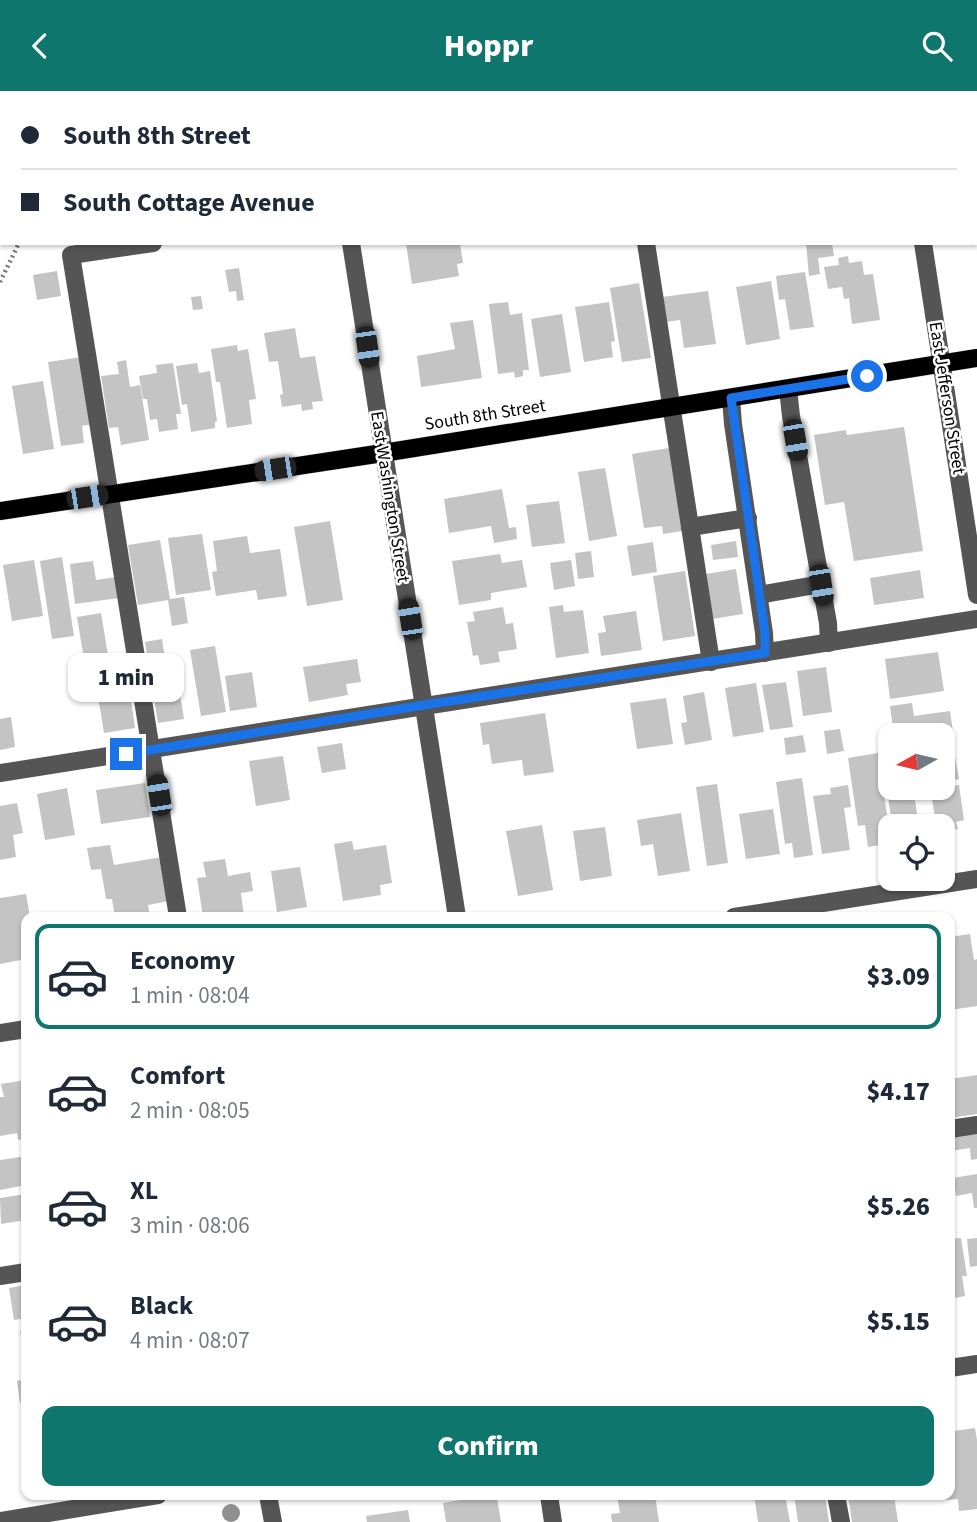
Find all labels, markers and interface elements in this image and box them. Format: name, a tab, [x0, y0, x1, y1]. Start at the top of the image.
text: Hoppr	[444, 23, 533, 69]
icon: back	[21, 27, 59, 65]
icon: search	[918, 27, 956, 65]
text: South 8th Street	[63, 117, 251, 154]
text: South Cottage Avenue	[63, 184, 315, 221]
street label: East Jefferson Street	[923, 320, 971, 476]
car	[354, 325, 381, 369]
route start	[851, 360, 883, 392]
street label: South 8th Street	[423, 393, 547, 437]
street label: East Washington Street	[364, 410, 416, 584]
car	[782, 417, 809, 463]
car	[253, 455, 298, 483]
car	[65, 483, 110, 511]
car	[808, 563, 835, 607]
car	[397, 597, 424, 641]
callout: 1 min	[68, 653, 184, 701]
text: 1 min	[98, 661, 154, 694]
north arrow	[878, 723, 956, 800]
map controls	[878, 723, 955, 891]
route end	[110, 738, 142, 770]
car	[146, 773, 173, 817]
button: locate	[878, 814, 955, 891]
text: Economy	[130, 942, 235, 979]
icon: car	[46, 945, 109, 1008]
text: $3.09	[866, 958, 930, 995]
text: 1 min · 08:04	[130, 979, 250, 1012]
text: Comfort	[130, 1057, 225, 1094]
icon: car	[46, 1060, 109, 1123]
text: $4.17	[866, 1073, 930, 1110]
text: 2 min · 08:05	[130, 1094, 250, 1127]
text: XL	[130, 1172, 158, 1209]
icon: car	[46, 1175, 109, 1238]
text: $5.26	[866, 1188, 930, 1225]
text: 3 min · 08:06	[130, 1209, 250, 1242]
text: Black	[130, 1287, 193, 1324]
icon: car	[46, 1290, 109, 1353]
text: $5.15	[866, 1303, 930, 1340]
text: 4 min · 08:07	[130, 1324, 250, 1357]
button: Confirm	[42, 1406, 934, 1486]

